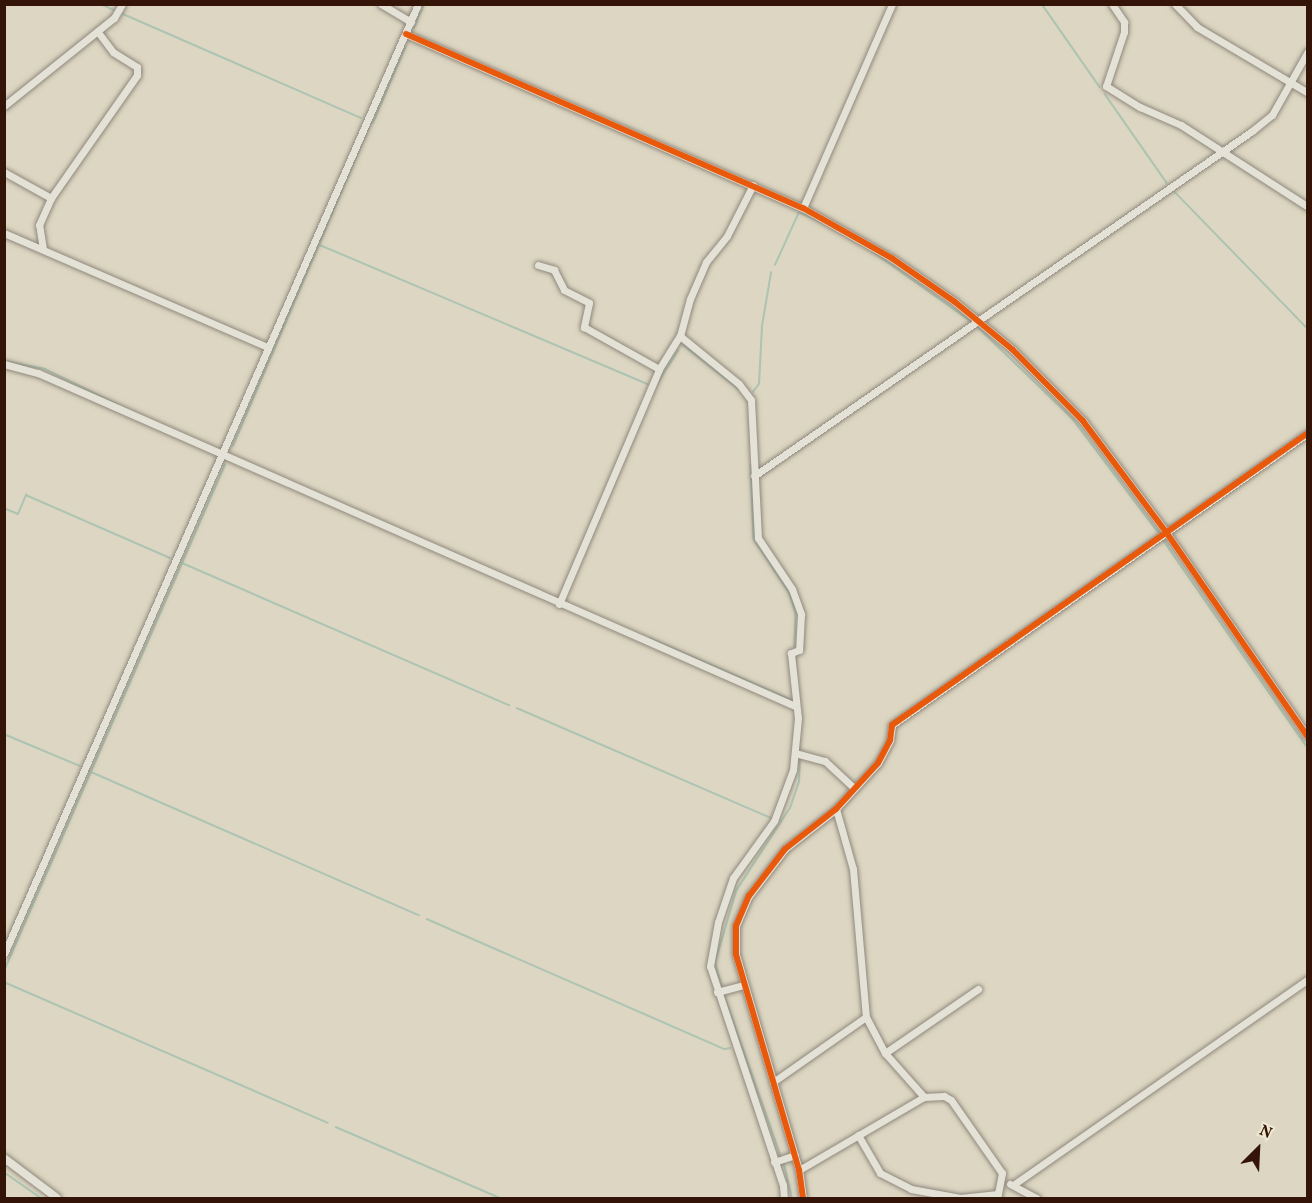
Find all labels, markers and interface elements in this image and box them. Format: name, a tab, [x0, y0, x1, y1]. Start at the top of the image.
north arrow	[1228, 1119, 1288, 1179]
text: N	[1256, 1120, 1275, 1145]

